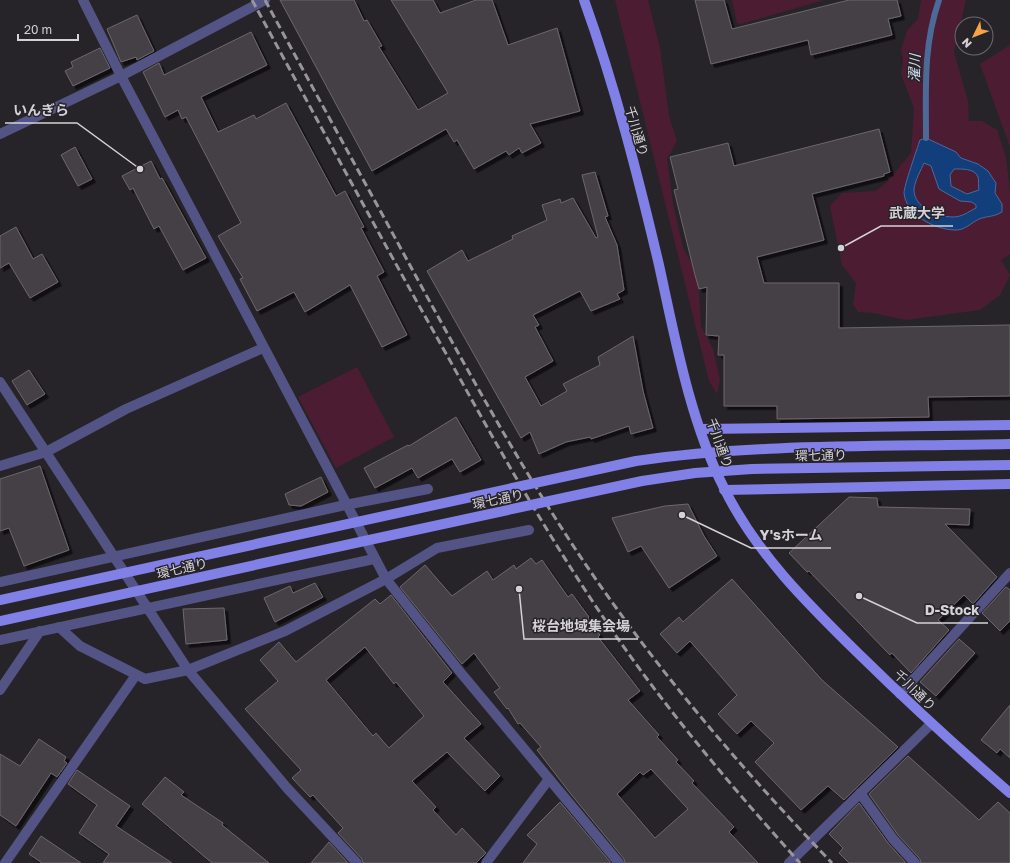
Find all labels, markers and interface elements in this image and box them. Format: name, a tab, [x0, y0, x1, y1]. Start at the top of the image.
scale bar	[18, 16, 78, 42]
north arrow	[954, 16, 994, 56]
text: 20 m	[24, 22, 52, 37]
text: N	[959, 36, 974, 51]
water label: 濯川	[905, 52, 923, 82]
callout: いんぎら	[5, 97, 77, 123]
text: いんぎら	[13, 101, 69, 118]
street label: 千川通り	[622, 104, 652, 158]
callout: 武蔵大学	[881, 200, 953, 226]
text: 武蔵大学	[889, 204, 945, 221]
street label: 千川通り	[704, 416, 736, 470]
street label: 環七通り	[795, 447, 847, 463]
street label: 環七通り	[471, 486, 525, 512]
callout: Y'sホーム	[751, 522, 831, 548]
text: Y'sホーム	[760, 526, 822, 543]
street label: 環七通り	[155, 554, 209, 582]
callout: D-Stock	[917, 597, 988, 623]
text: D-Stock	[925, 601, 979, 618]
callout: 桜台地域集会場	[524, 613, 638, 639]
text: 桜台地域集会場	[532, 617, 630, 634]
street label: 千川通り	[891, 666, 939, 714]

